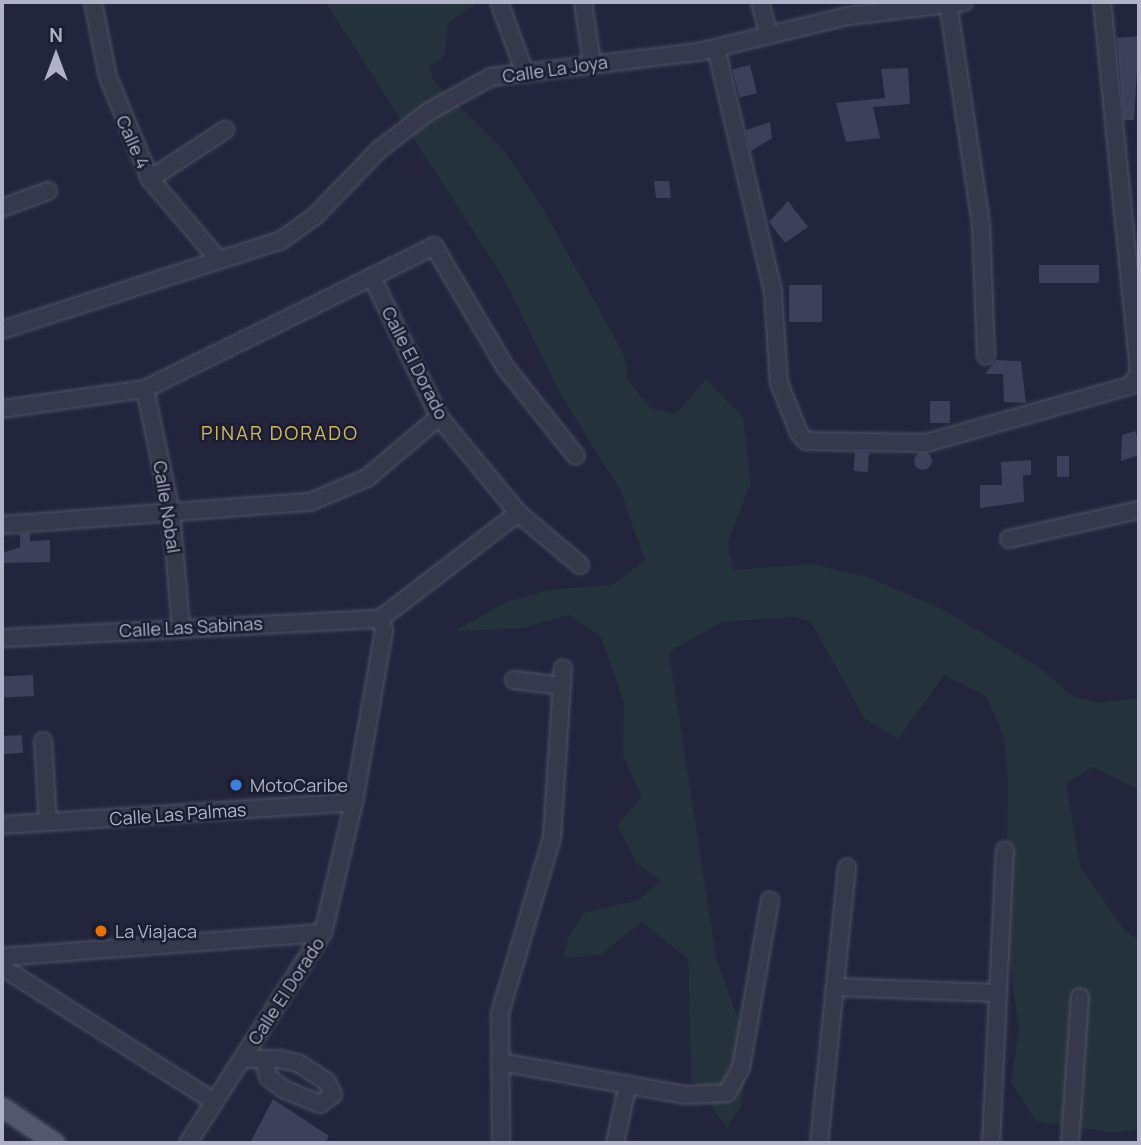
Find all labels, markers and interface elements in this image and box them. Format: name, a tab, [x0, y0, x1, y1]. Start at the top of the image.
north arrow	[21, 21, 91, 91]
text: N	[49, 22, 63, 48]
street label: Calle La Joya	[501, 51, 609, 87]
street label: Calle 4	[112, 112, 154, 172]
street label: Calle El Dorado	[377, 303, 453, 423]
district label: PINAR DORADO	[203, 423, 357, 445]
street label: Calle Nobal	[149, 459, 185, 555]
street label: Calle Las Sabinas	[119, 612, 263, 642]
place label: MotoCaribe	[250, 774, 348, 796]
marker: MotoCaribe	[228, 777, 244, 793]
street label: Calle Las Palmas	[109, 798, 247, 830]
place label: La Viajaca	[115, 920, 197, 942]
marker: La Viajaca	[93, 923, 109, 939]
street label: Calle El Dorado	[243, 933, 329, 1049]

